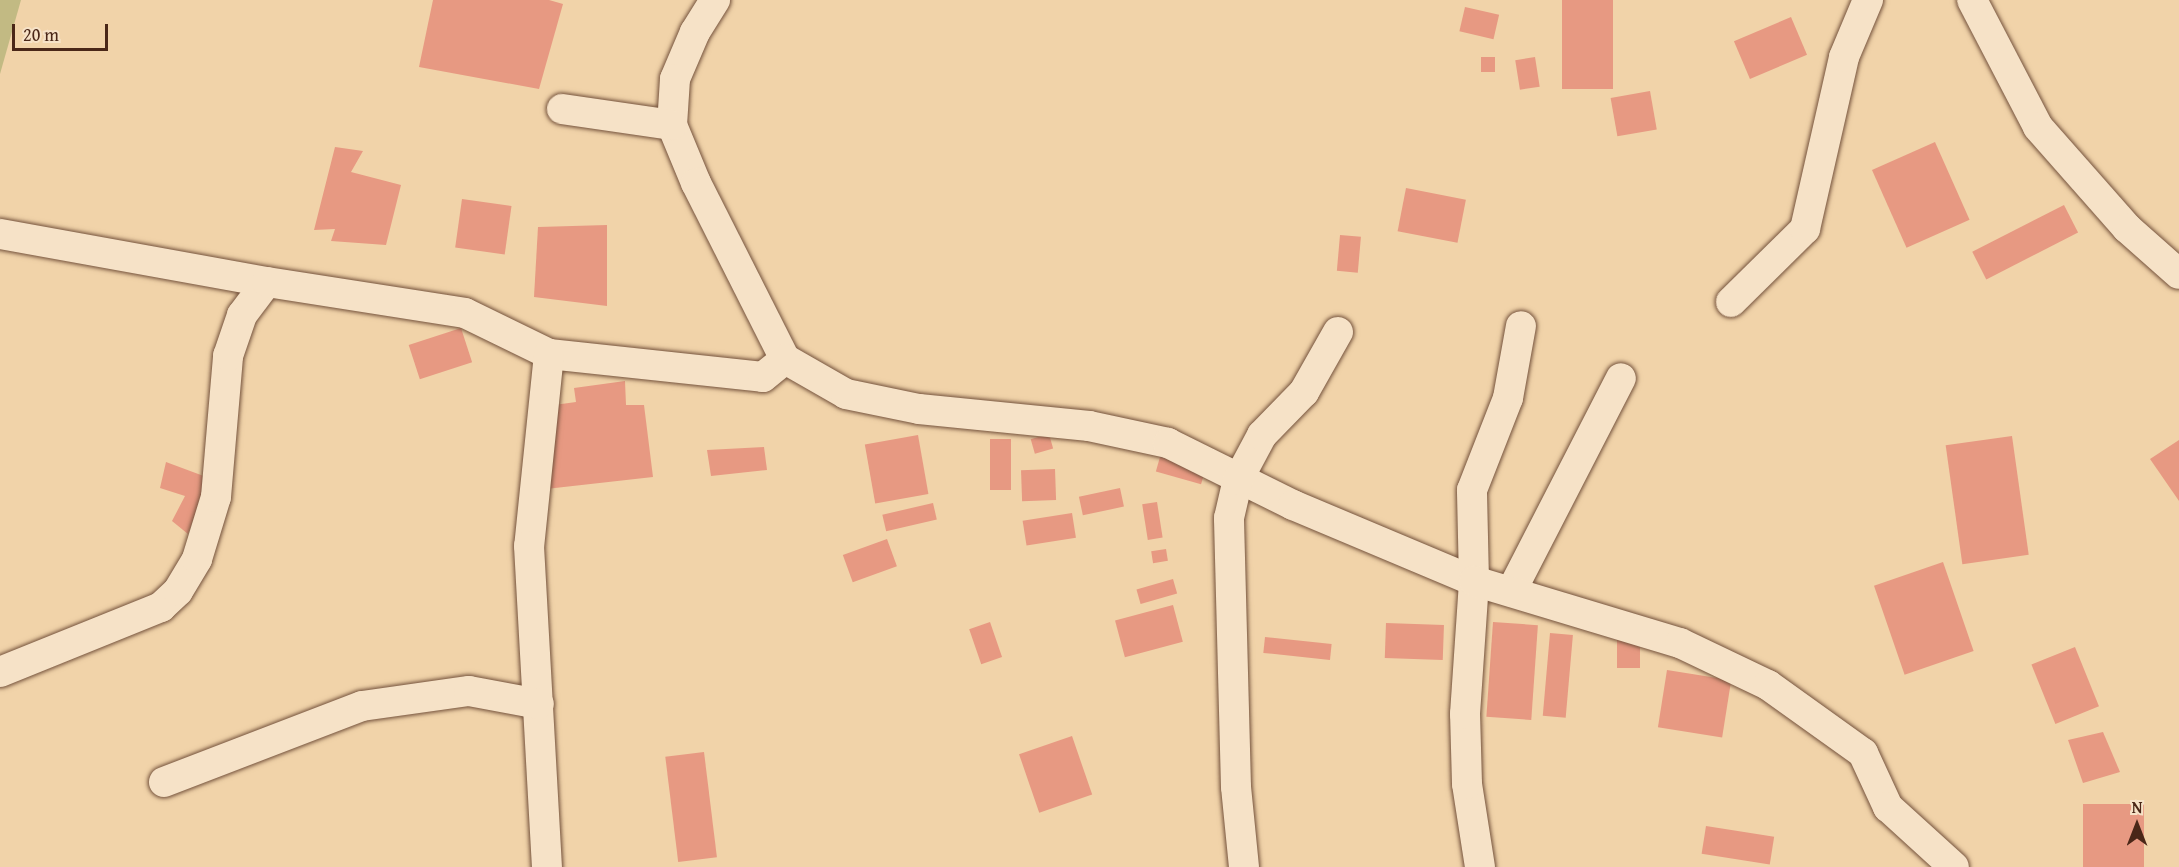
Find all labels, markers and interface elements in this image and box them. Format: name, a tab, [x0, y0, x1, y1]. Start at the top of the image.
scale bar	[15, 12, 111, 50]
text: 20 m	[23, 21, 59, 48]
north arrow	[2107, 795, 2167, 855]
text: N	[2132, 795, 2142, 819]

